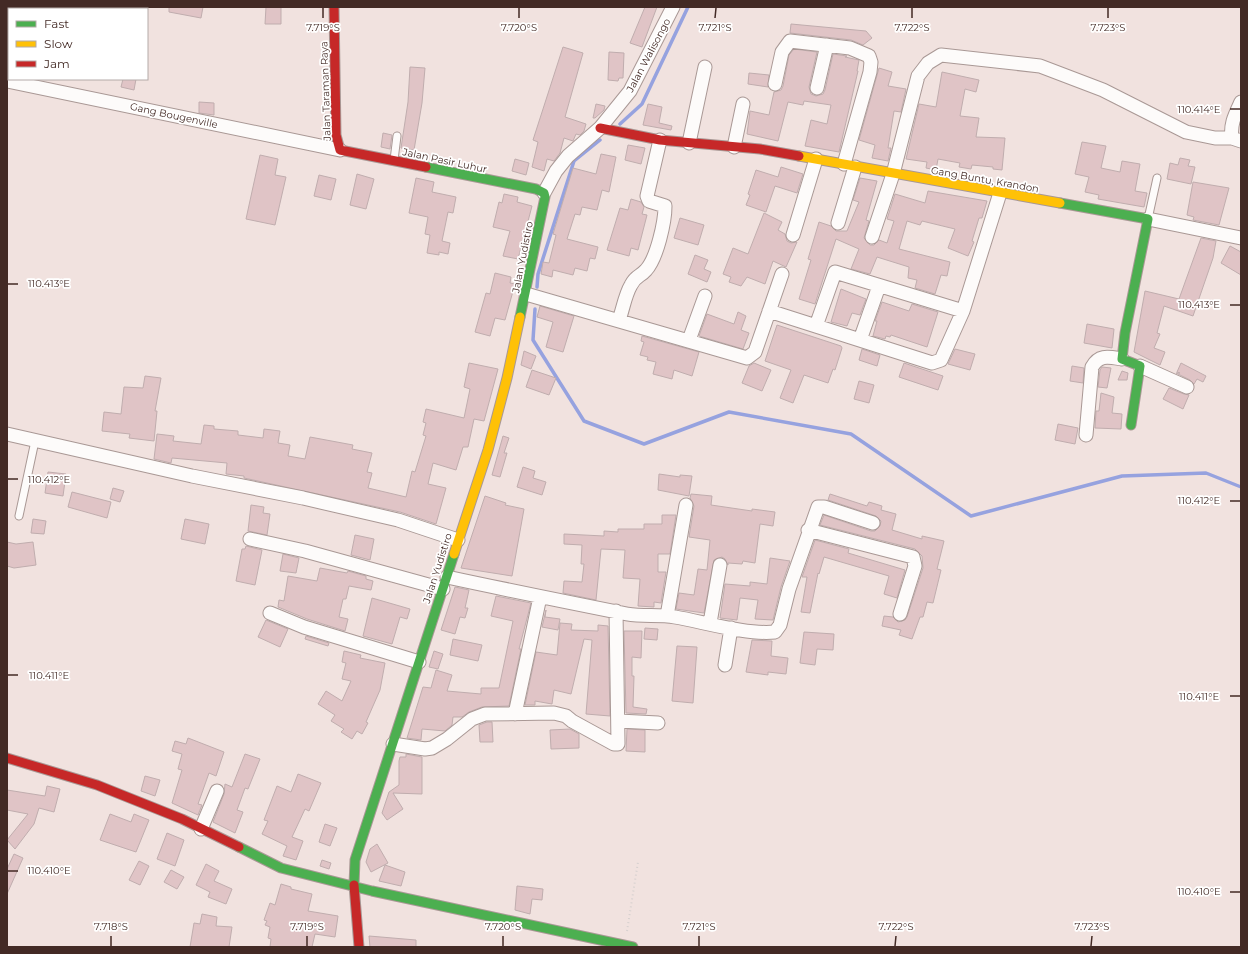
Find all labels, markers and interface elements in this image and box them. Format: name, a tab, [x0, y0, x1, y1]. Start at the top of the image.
legend	[8, 8, 148, 80]
text: Fast	[44, 16, 69, 31]
street label: Jalan Walisongo	[623, 16, 673, 95]
text: 7.719°S	[306, 21, 340, 34]
text: 7.720°S	[501, 21, 537, 34]
text: 7.721°S	[698, 21, 732, 34]
text: 7.722°S	[894, 21, 930, 34]
text: 7.723°S	[1091, 21, 1125, 34]
text: Slow	[44, 36, 73, 51]
street label: Jalan Taraman Raya	[317, 41, 334, 142]
text: Jam	[43, 56, 70, 71]
street label: Gang Bougenville	[129, 100, 219, 131]
text: 110.414°E	[1178, 103, 1221, 116]
street label: Jalan Pasir Luhur	[400, 145, 488, 176]
street label: Gang Buntu, Krandon	[930, 164, 1040, 195]
street label: Jalan Yudistiro	[509, 220, 536, 295]
text: 110.413°E	[28, 277, 70, 290]
text: 110.413°E	[1178, 298, 1220, 311]
text: 110.412°E	[28, 473, 70, 486]
text: 110.412°E	[1178, 494, 1220, 507]
street label: Jalan Yudistiro	[420, 531, 455, 606]
text: 110.411°E	[29, 669, 69, 682]
text: 110.411°E	[1179, 690, 1219, 703]
text: 110.410°E	[27, 864, 71, 877]
text: 110.410°E	[1177, 885, 1221, 898]
text: 7.718°S	[94, 920, 128, 933]
text: 7.719°S	[290, 920, 324, 933]
text: 7.720°S	[485, 920, 521, 933]
text: 7.721°S	[682, 920, 716, 933]
text: 7.722°S	[878, 920, 914, 933]
text: 7.723°S	[1075, 920, 1109, 933]

